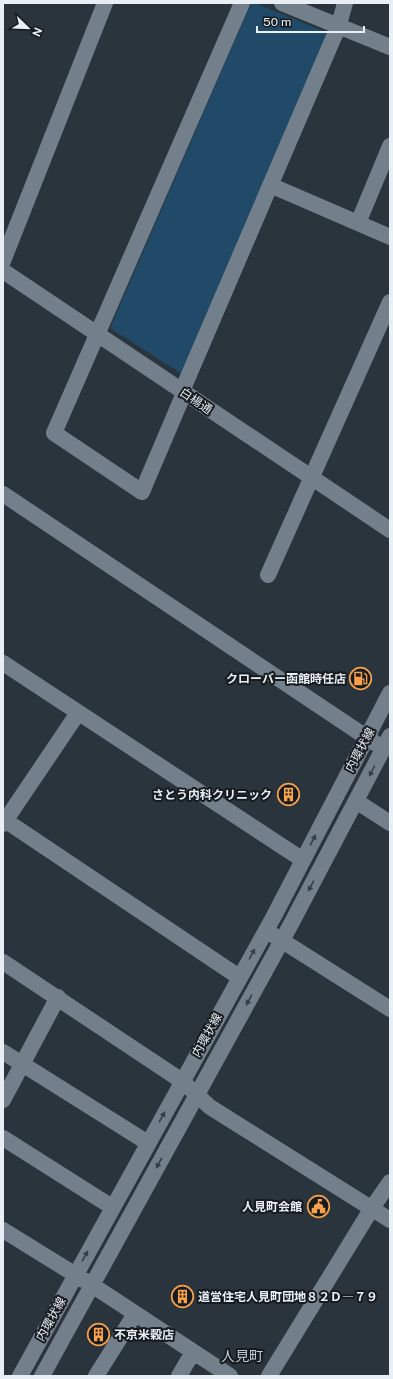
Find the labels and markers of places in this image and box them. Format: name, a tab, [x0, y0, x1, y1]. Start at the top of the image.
fuel station icon: クローバー函館時任店	[348, 666, 374, 692]
place label: クローバー函館時任店	[226, 672, 346, 686]
building icon: さとう内科クリニック	[275, 782, 301, 808]
place label: さとう内科クリニック	[152, 788, 272, 802]
public building icon: 人見町会館	[305, 1194, 331, 1220]
place label: 人見町会館	[242, 1200, 302, 1214]
building icon: 道営住宅人見町団地８２Ｄ―７９	[169, 1284, 195, 1310]
place label: 道営住宅人見町団地８２Ｄ―７９	[198, 1290, 378, 1304]
building icon: 不京米穀店	[86, 1322, 112, 1348]
place label: 不京米穀店	[114, 1328, 174, 1342]

